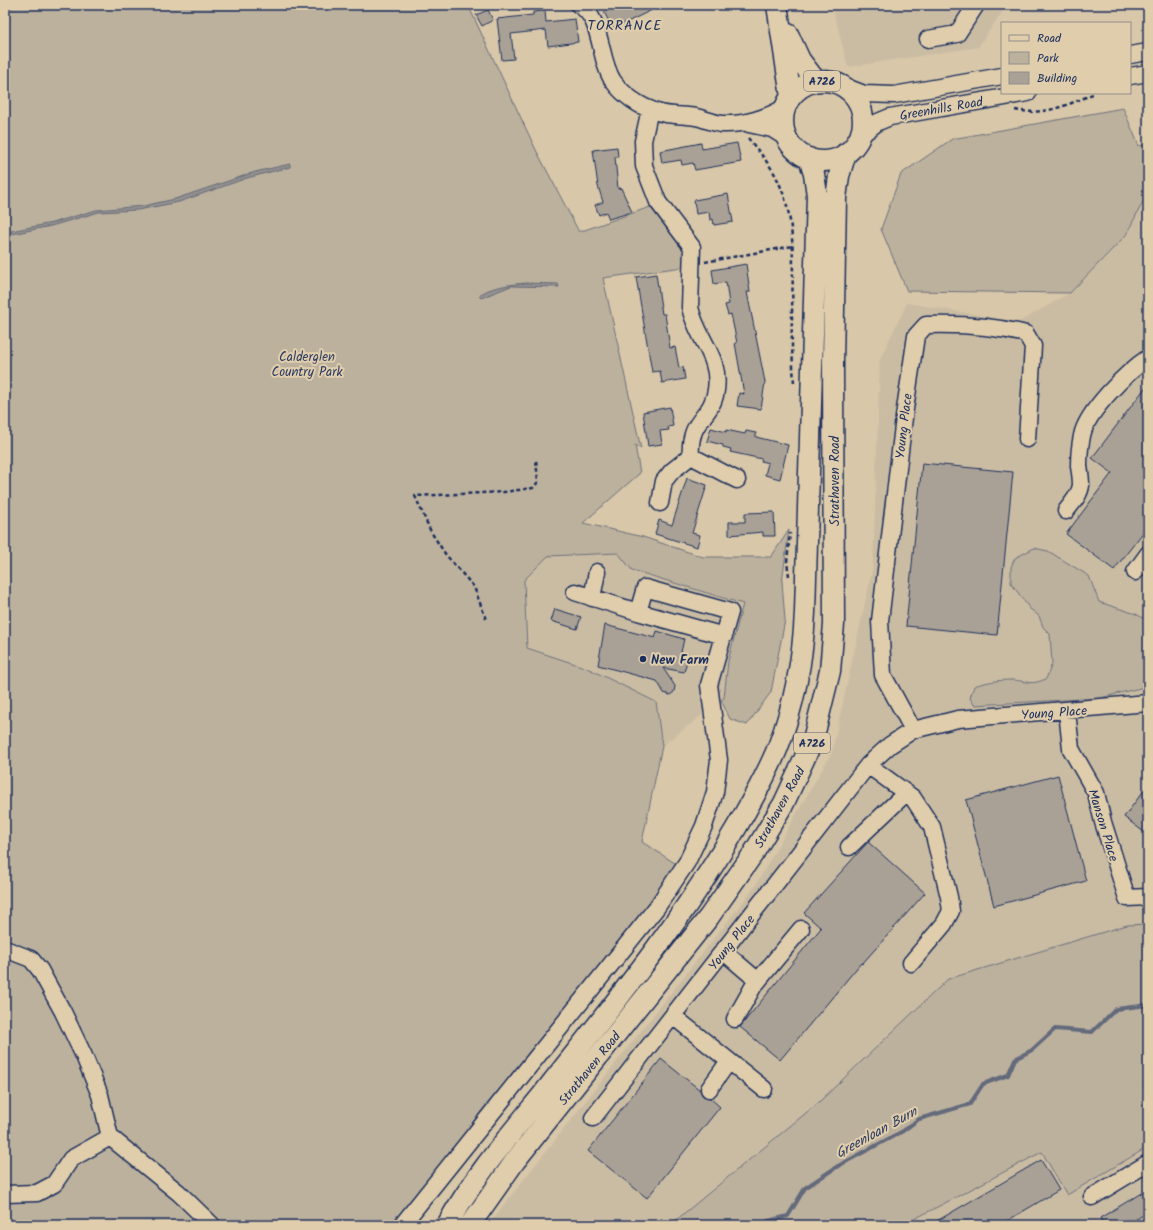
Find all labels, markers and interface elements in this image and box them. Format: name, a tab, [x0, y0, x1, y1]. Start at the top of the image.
district label: TORRANCE	[588, 15, 663, 37]
legend	[1001, 22, 1131, 94]
text: Road	[1037, 29, 1062, 48]
text: Park	[1037, 49, 1059, 68]
text: Building	[1037, 69, 1077, 88]
road number: A726	[804, 71, 840, 91]
street label: Greenhills Road	[898, 92, 985, 127]
park label: Calderglen Country Park	[271, 347, 343, 383]
street label: Young Place	[890, 392, 919, 460]
street label: Strathaven Road	[825, 436, 846, 526]
place label: New Farm	[651, 650, 709, 671]
marker: New Farm	[638, 654, 648, 664]
street label: Young Place	[1020, 701, 1088, 726]
road number: A726	[794, 733, 830, 753]
street label: Strathaven Road	[749, 763, 812, 852]
street label: Manson Place	[1082, 787, 1124, 864]
street label: Young Place	[704, 910, 761, 975]
street label: Strathaven Road	[554, 1027, 627, 1111]
water label: Greenloan Burn	[832, 1101, 923, 1164]

